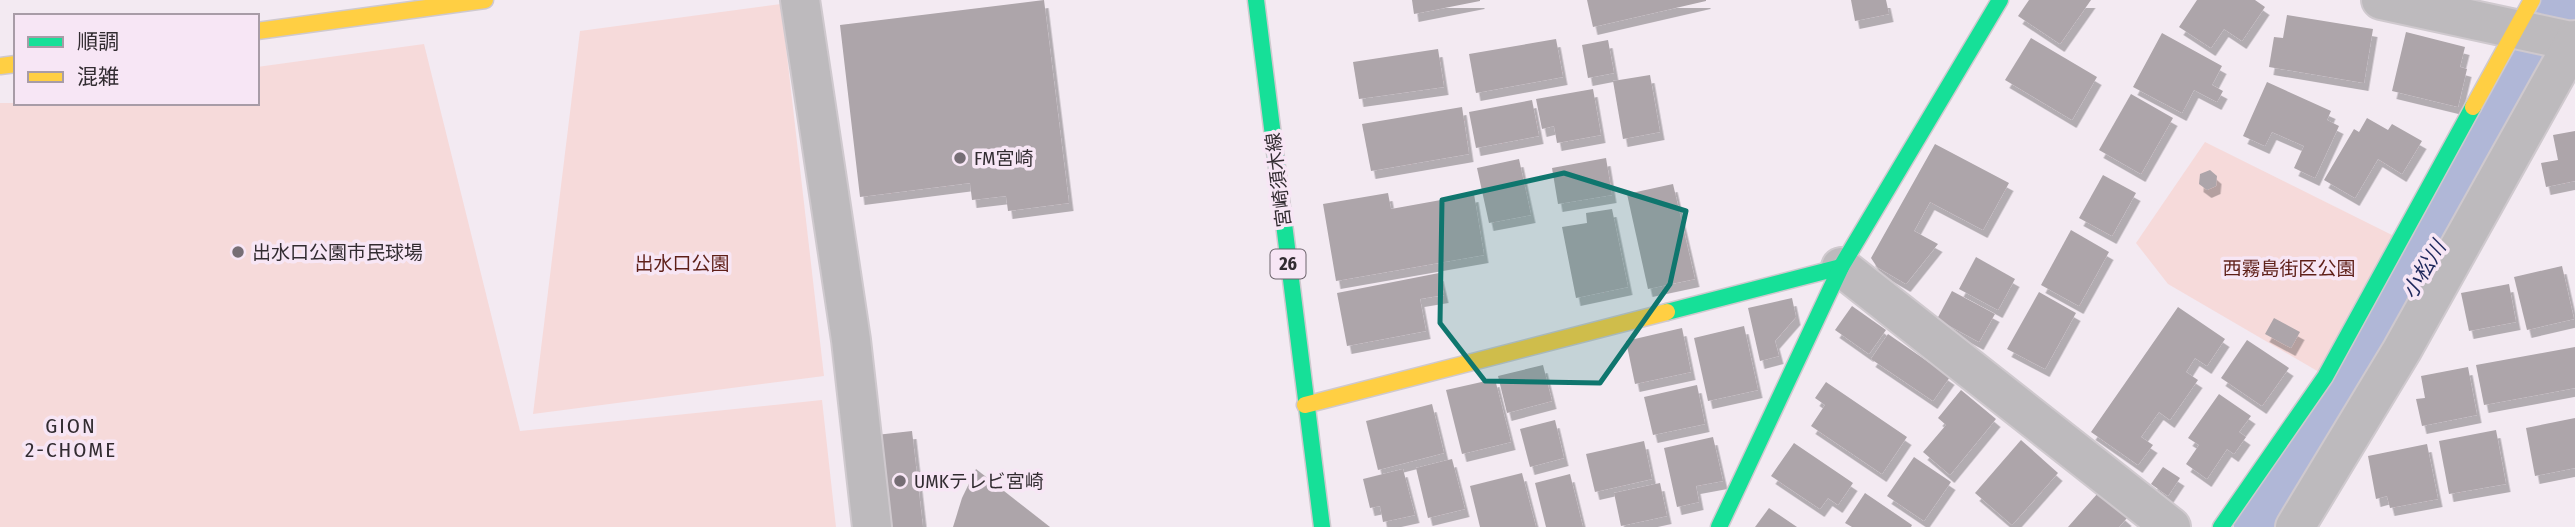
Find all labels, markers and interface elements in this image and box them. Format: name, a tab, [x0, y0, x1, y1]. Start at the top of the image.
legend	[14, 14, 259, 105]
text: 順調	[77, 29, 119, 55]
text: 混雑	[77, 64, 119, 90]
street label: 宮崎須木線	[1261, 131, 1296, 228]
place label: FM宮崎	[974, 147, 1033, 170]
marker: FM宮崎	[952, 150, 968, 166]
water label: 小松川	[2397, 235, 2452, 304]
place label: 出水口公園市民球場	[252, 241, 423, 264]
marker: 出水口公園市民球場	[230, 244, 246, 260]
road number: 26	[1270, 250, 1306, 278]
park label: 出水口公園	[634, 252, 730, 275]
park label: 西霧島街区公園	[2222, 257, 2356, 280]
district label: GION 2-CHOME	[25, 413, 117, 463]
place label: UMKテレビ宮崎	[914, 470, 1044, 493]
marker: UMKテレビ宮崎	[892, 473, 908, 489]

